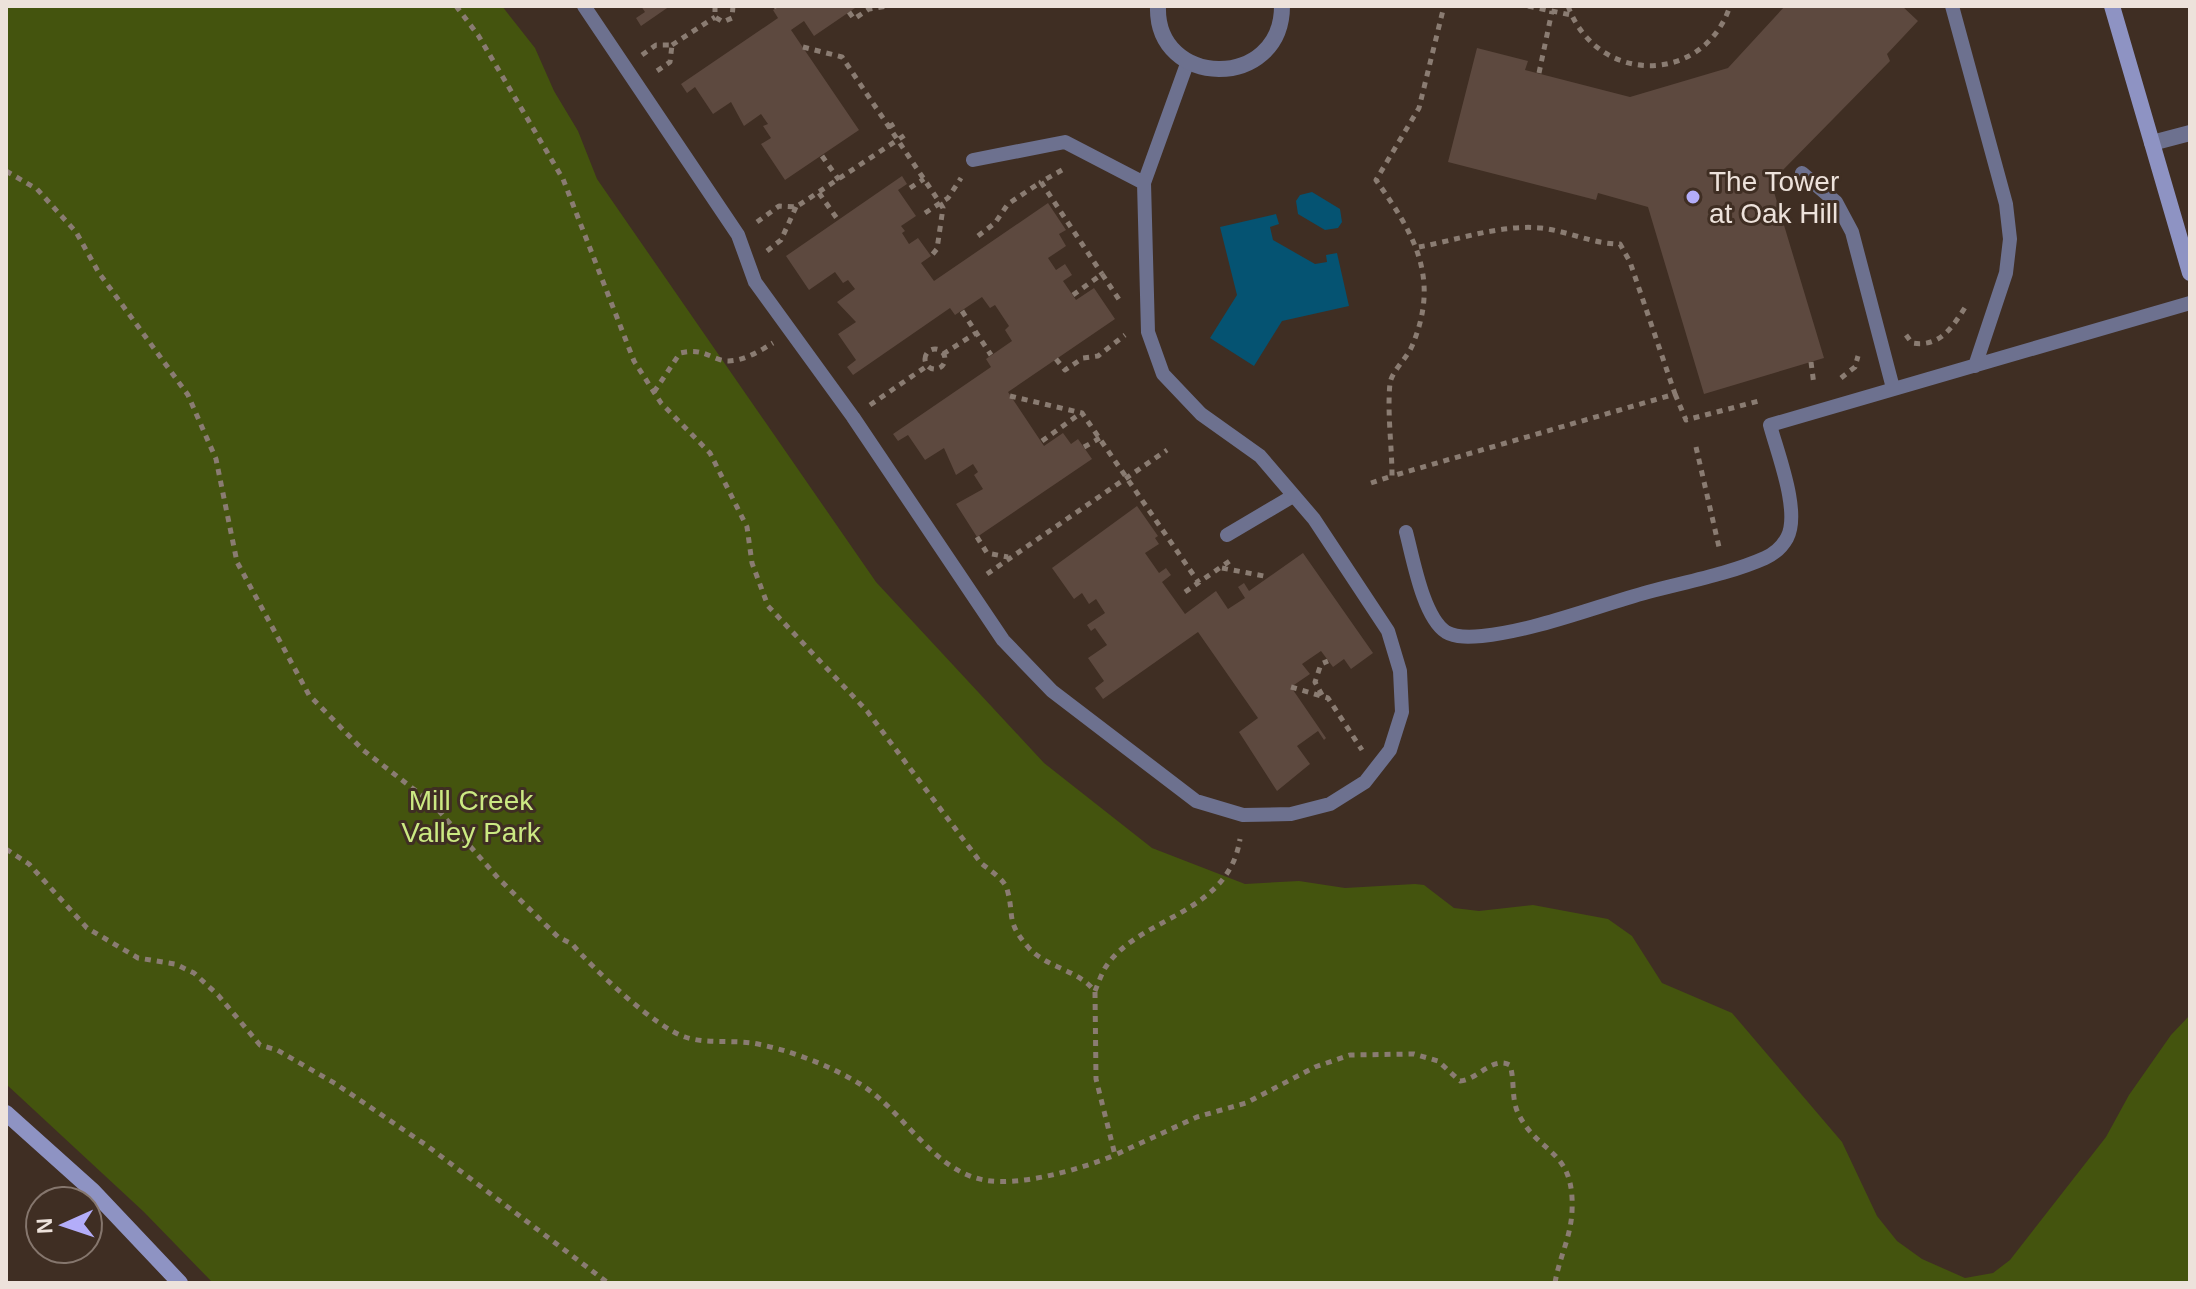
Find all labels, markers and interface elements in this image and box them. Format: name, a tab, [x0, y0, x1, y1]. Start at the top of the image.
place label: The Tower at Oak Hill	[1709, 166, 1839, 229]
marker: The Tower at Oak Hill	[1684, 188, 1702, 206]
park label: Mill Creek Valley Park	[401, 785, 542, 848]
north arrow	[24, 1185, 104, 1265]
text: N	[32, 1217, 57, 1235]

